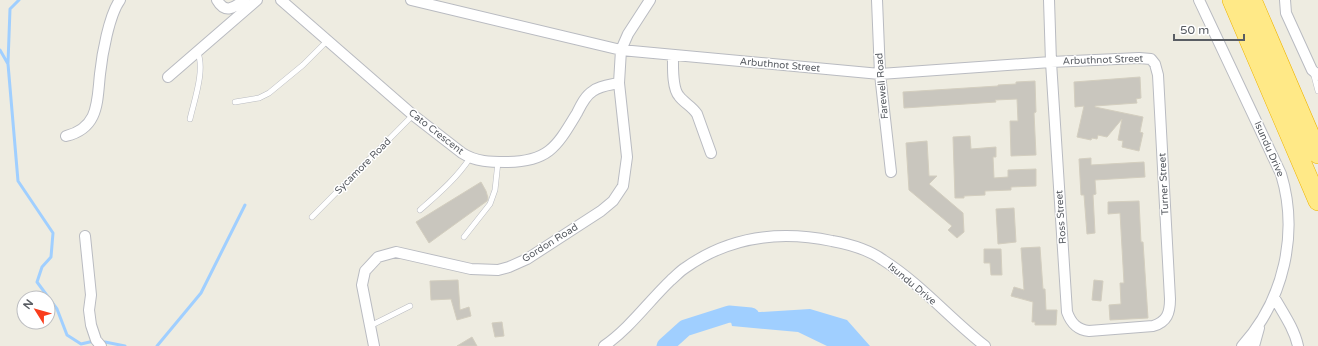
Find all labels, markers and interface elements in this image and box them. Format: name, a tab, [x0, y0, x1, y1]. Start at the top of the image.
scale bar	[1174, 16, 1244, 42]
text: 50 m	[1180, 23, 1209, 37]
street label: Farewell Road	[873, 52, 891, 120]
street label: Arbuthnot Street	[1062, 53, 1144, 67]
street label: Arbuthnot Street	[739, 56, 821, 75]
street label: Cato Crescent	[406, 107, 466, 157]
street label: Isundu Drive	[1251, 119, 1287, 179]
street label: Sycamore Road	[332, 135, 394, 197]
street label: Turner Street	[1156, 152, 1172, 215]
street label: Ross Street	[1053, 189, 1069, 244]
street label: Gordon Road	[520, 221, 580, 265]
street label: Isundu Drive	[885, 260, 939, 308]
north arrow	[16, 290, 56, 330]
text: N	[21, 297, 36, 312]

